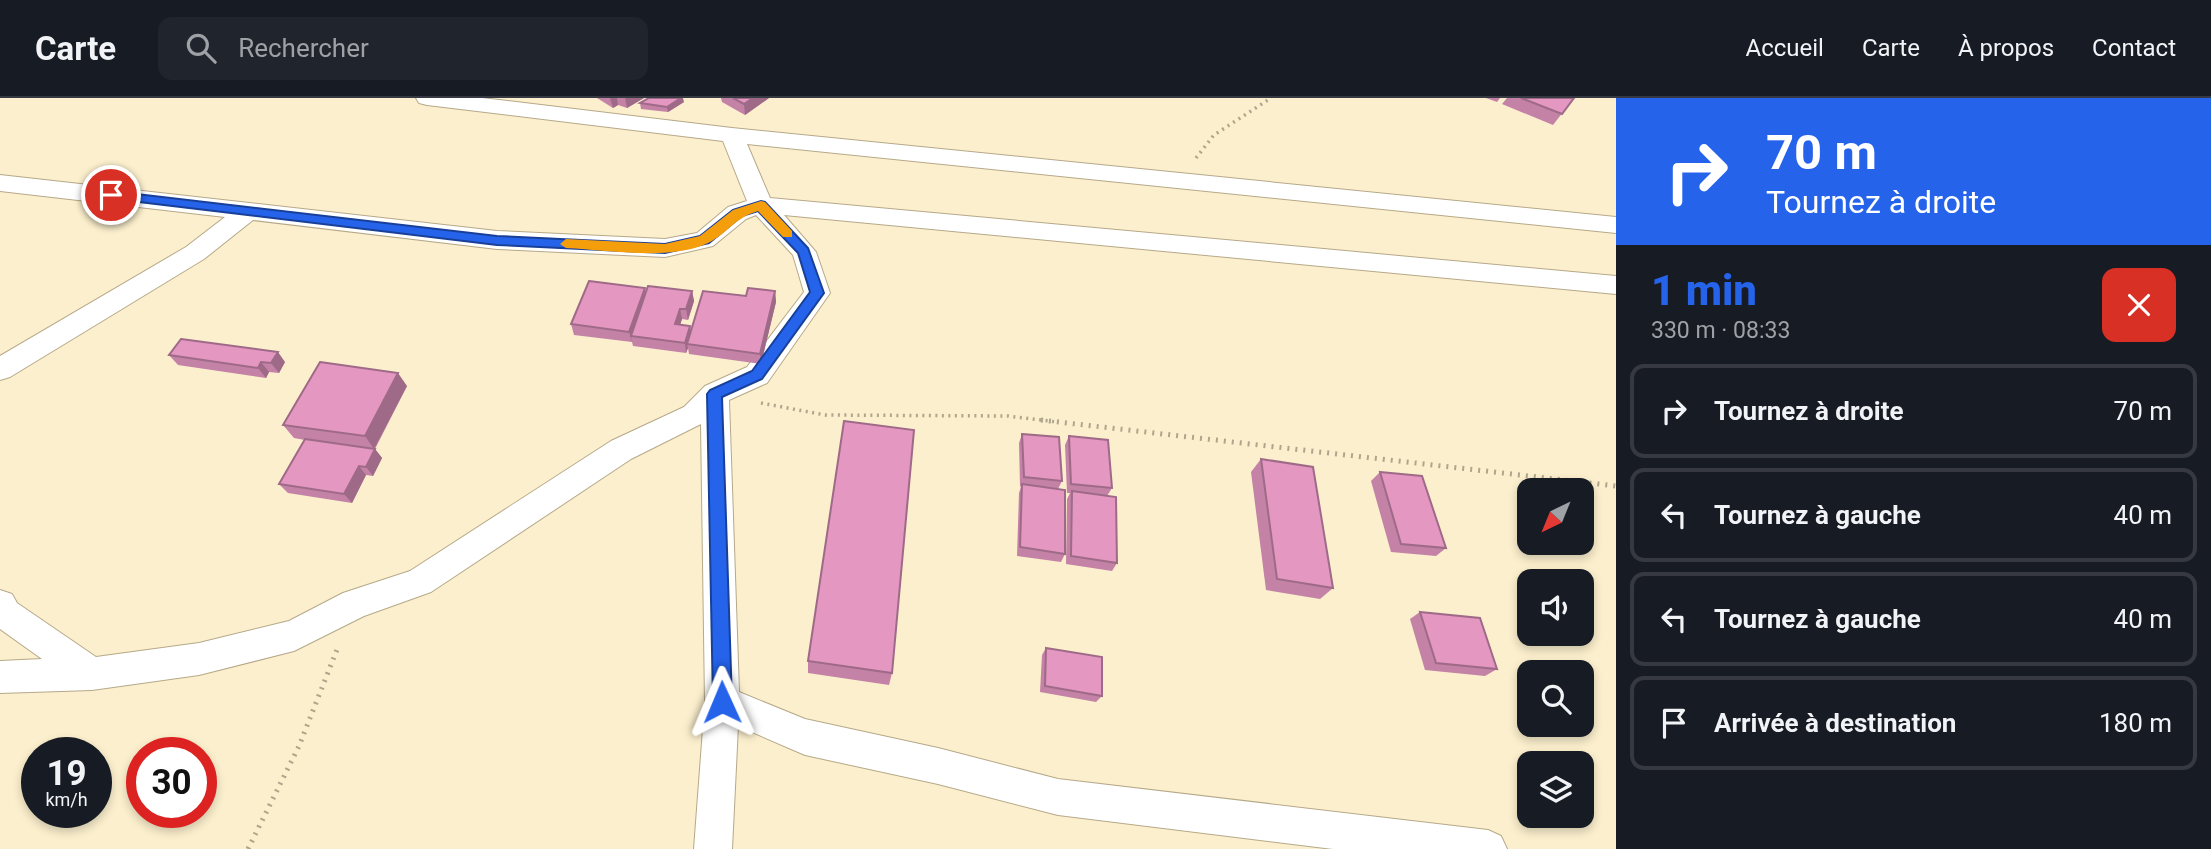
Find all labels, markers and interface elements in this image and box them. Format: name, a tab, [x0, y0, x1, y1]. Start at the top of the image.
search box	[158, 17, 648, 80]
text: Carte	[35, 29, 116, 68]
icon: search	[182, 29, 220, 67]
text: Rechercher	[238, 33, 369, 63]
text: Accueil	[1745, 34, 1824, 62]
text: Carte	[1862, 34, 1920, 62]
text: À propos	[1958, 34, 2054, 62]
text: Contact	[2092, 34, 2176, 62]
text: 70 m	[1766, 124, 1877, 181]
icon: right	[1651, 126, 1742, 217]
pin	[81, 165, 141, 225]
icon: arrive	[92, 176, 130, 214]
text: Tournez à droite	[1766, 183, 1996, 221]
text: 1 min	[1651, 266, 1757, 315]
button: close	[2102, 268, 2176, 342]
text: 330 m · 08:33	[1651, 317, 1790, 344]
icon: right	[1655, 392, 1693, 430]
text: Tournez à droite	[1714, 396, 1904, 426]
text: 70 m	[2114, 396, 2172, 426]
north arrow	[1517, 478, 1594, 555]
map controls	[1517, 478, 1594, 828]
icon: left	[1655, 496, 1693, 534]
text: Tournez à gauche	[1714, 500, 1921, 530]
text: 40 m	[2114, 500, 2172, 530]
button: sound	[1517, 569, 1594, 646]
icon: left	[1655, 600, 1693, 638]
text: Tournez à gauche	[1714, 604, 1921, 634]
text: 40 m	[2114, 604, 2172, 634]
button: search	[1517, 660, 1594, 737]
position arrow	[685, 665, 759, 739]
icon: arrive	[1655, 704, 1693, 742]
text: Arrivée à destination	[1714, 708, 1956, 738]
text: 180 m	[2099, 708, 2172, 738]
speed limit sign: 30	[126, 737, 217, 828]
button: layers	[1517, 751, 1594, 828]
text: 19	[46, 753, 87, 794]
text: km/h	[45, 789, 88, 810]

